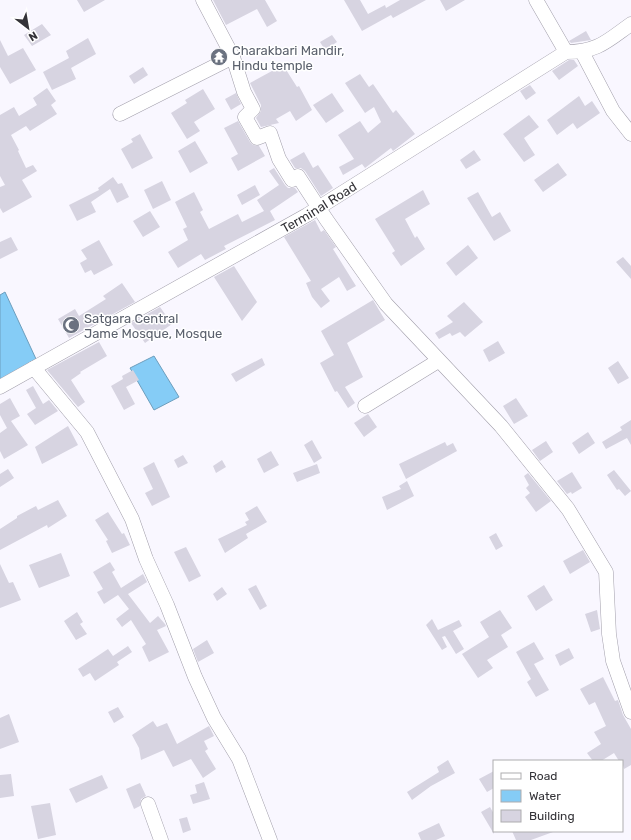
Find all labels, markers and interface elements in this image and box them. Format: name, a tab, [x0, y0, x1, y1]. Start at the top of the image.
north arrow	[8, 8, 48, 48]
text: N	[26, 29, 40, 44]
place label: Charakbari Mandir, Hindu temple	[232, 43, 344, 73]
temple icon: Charakbari Mandir, Hindu temple	[209, 47, 229, 67]
street label: Terminal Road	[279, 179, 359, 236]
place label: Satgara Central Jame Mosque, Mosque	[84, 311, 222, 341]
mosque icon: Satgara Central Jame Mosque, Mosque	[61, 315, 81, 335]
legend	[493, 760, 623, 832]
text: Road	[529, 769, 557, 783]
text: Water	[529, 789, 561, 803]
text: Building	[529, 809, 575, 823]

